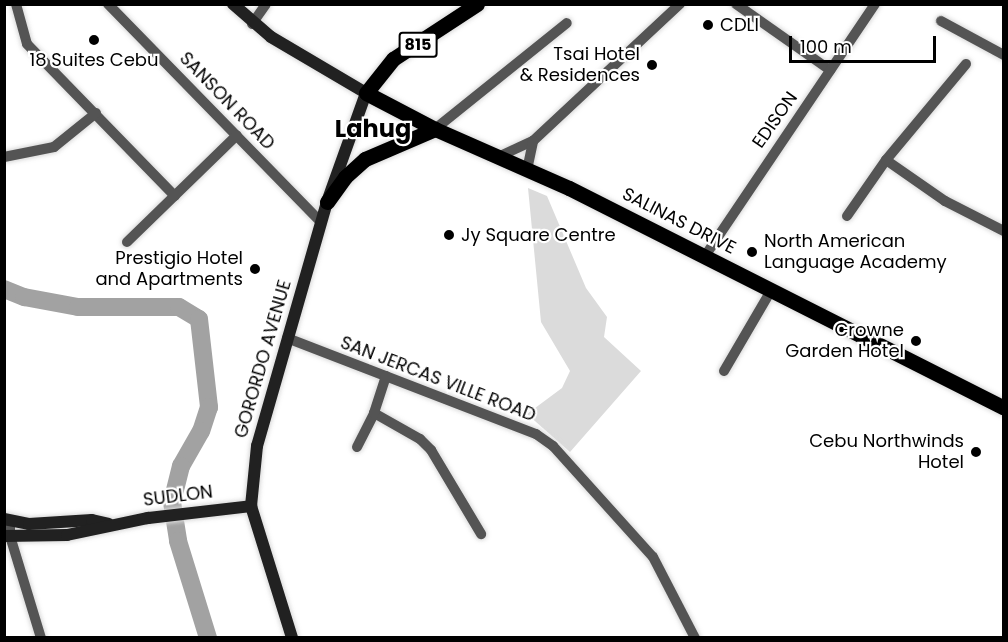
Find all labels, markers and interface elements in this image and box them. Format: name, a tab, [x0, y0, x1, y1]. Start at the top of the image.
place label: CDLI	[720, 14, 759, 36]
marker: CDLI	[701, 18, 715, 32]
scale bar	[792, 24, 939, 62]
road number: 815	[398, 32, 438, 58]
marker: 18 Suites Cebu	[87, 33, 101, 47]
text: 100 m	[800, 34, 852, 59]
place label: Tsai Hotel & Residences	[520, 44, 640, 86]
street label: SANSON ROAD	[175, 48, 279, 154]
place label: 18 Suites Cebu	[29, 49, 159, 71]
marker: Tsai Hotel & Residences	[645, 58, 659, 72]
street label: EDISON	[748, 88, 802, 152]
district label: Lahug	[335, 115, 411, 143]
street label: SALINAS DRIVE	[619, 183, 739, 259]
place label: Jy Square Centre	[461, 224, 616, 246]
marker: Jy Square Centre	[442, 228, 456, 242]
place label: North American Language Academy	[764, 231, 947, 274]
marker: North American Language Academy	[745, 245, 759, 259]
place label: Prestigio Hotel and Apartments	[95, 248, 243, 290]
marker: Prestigio Hotel and Apartments	[248, 262, 262, 276]
street label: GORORDO AVENUE	[230, 277, 296, 441]
place label: Crowne Garden Hotel	[785, 320, 904, 362]
street label: SAN JERCAS VILLE ROAD	[337, 332, 539, 426]
marker: Crowne Garden Hotel	[909, 334, 923, 348]
place label: Cebu Northwinds Hotel	[809, 431, 964, 474]
marker: Cebu Northwinds Hotel	[969, 445, 983, 459]
street label: SUDLON	[142, 481, 214, 511]

